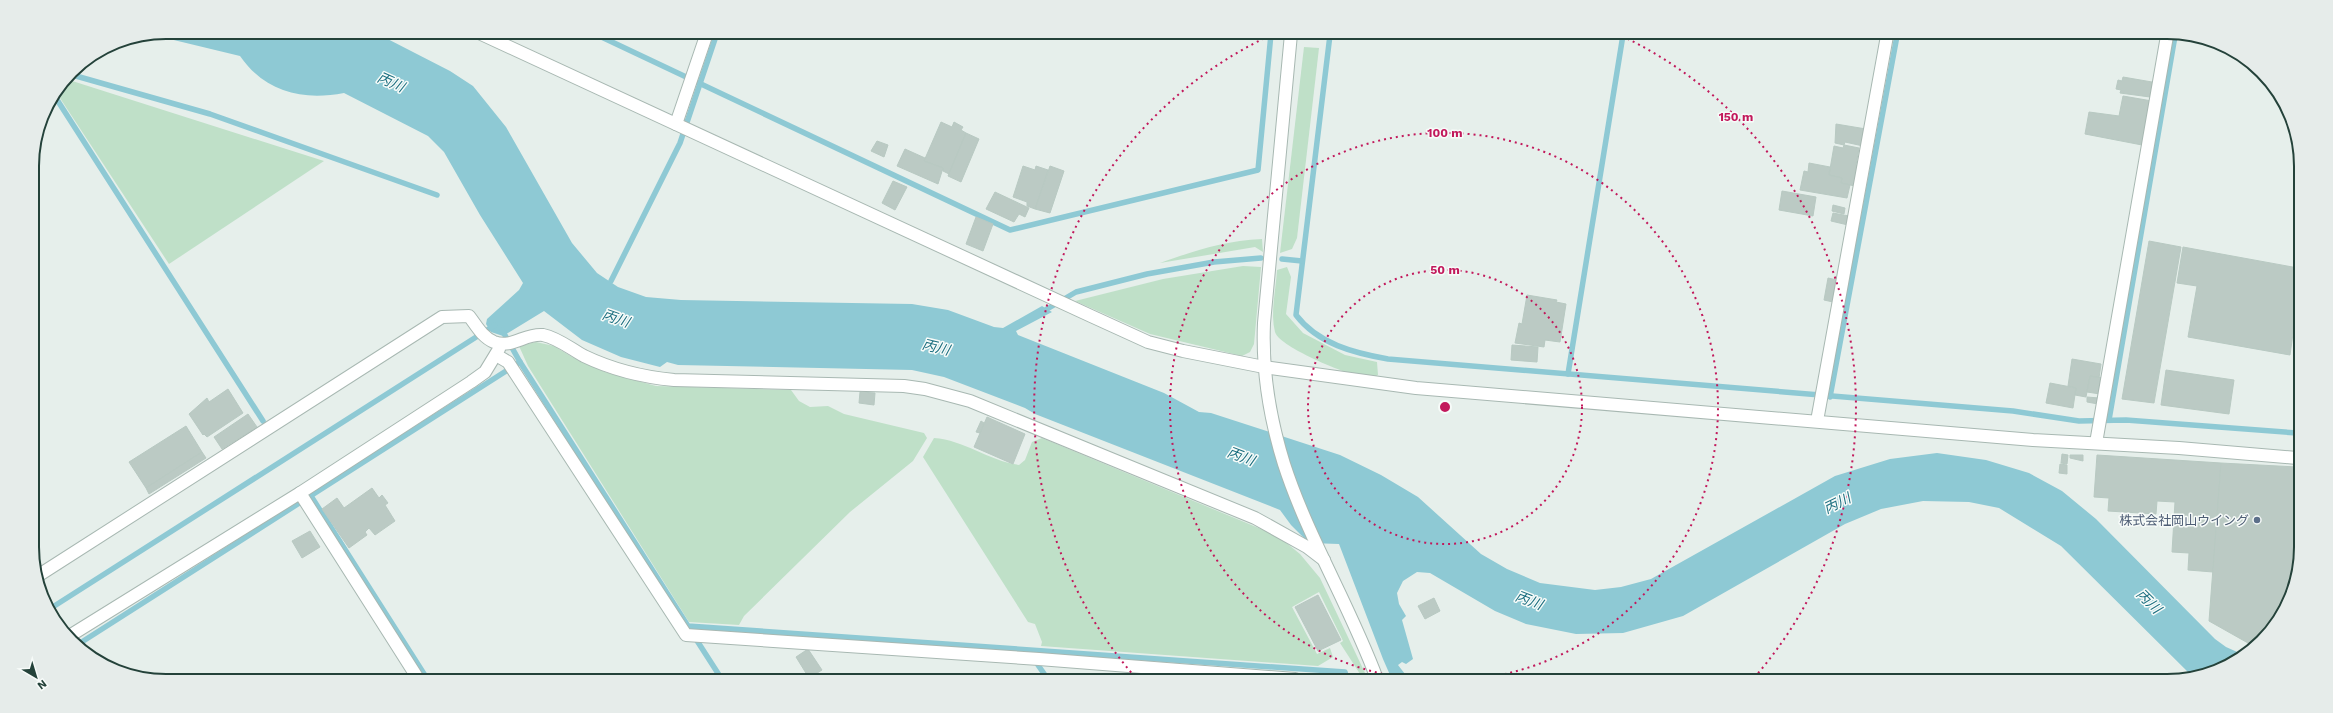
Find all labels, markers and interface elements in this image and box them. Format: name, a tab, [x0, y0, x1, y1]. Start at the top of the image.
water label: 丙川	[375, 69, 409, 96]
text: 150 m	[1719, 110, 1753, 124]
text: 100 m	[1427, 126, 1463, 140]
text: 50 m	[1430, 263, 1460, 277]
water label: 丙川	[600, 306, 634, 331]
water label: 丙川	[920, 336, 953, 359]
centre of rings	[1438, 400, 1452, 414]
water label: 丙川	[1225, 444, 1259, 469]
water label: 丙川	[1821, 489, 1855, 516]
place label: 株式会社岡山ウイング	[2119, 513, 2249, 528]
marker: 株式会社岡山ウイング	[2252, 515, 2262, 525]
water label: 丙川	[2133, 585, 2166, 618]
water label: 丙川	[1513, 588, 1547, 613]
north arrow	[16, 657, 56, 697]
text: N	[35, 677, 49, 692]

